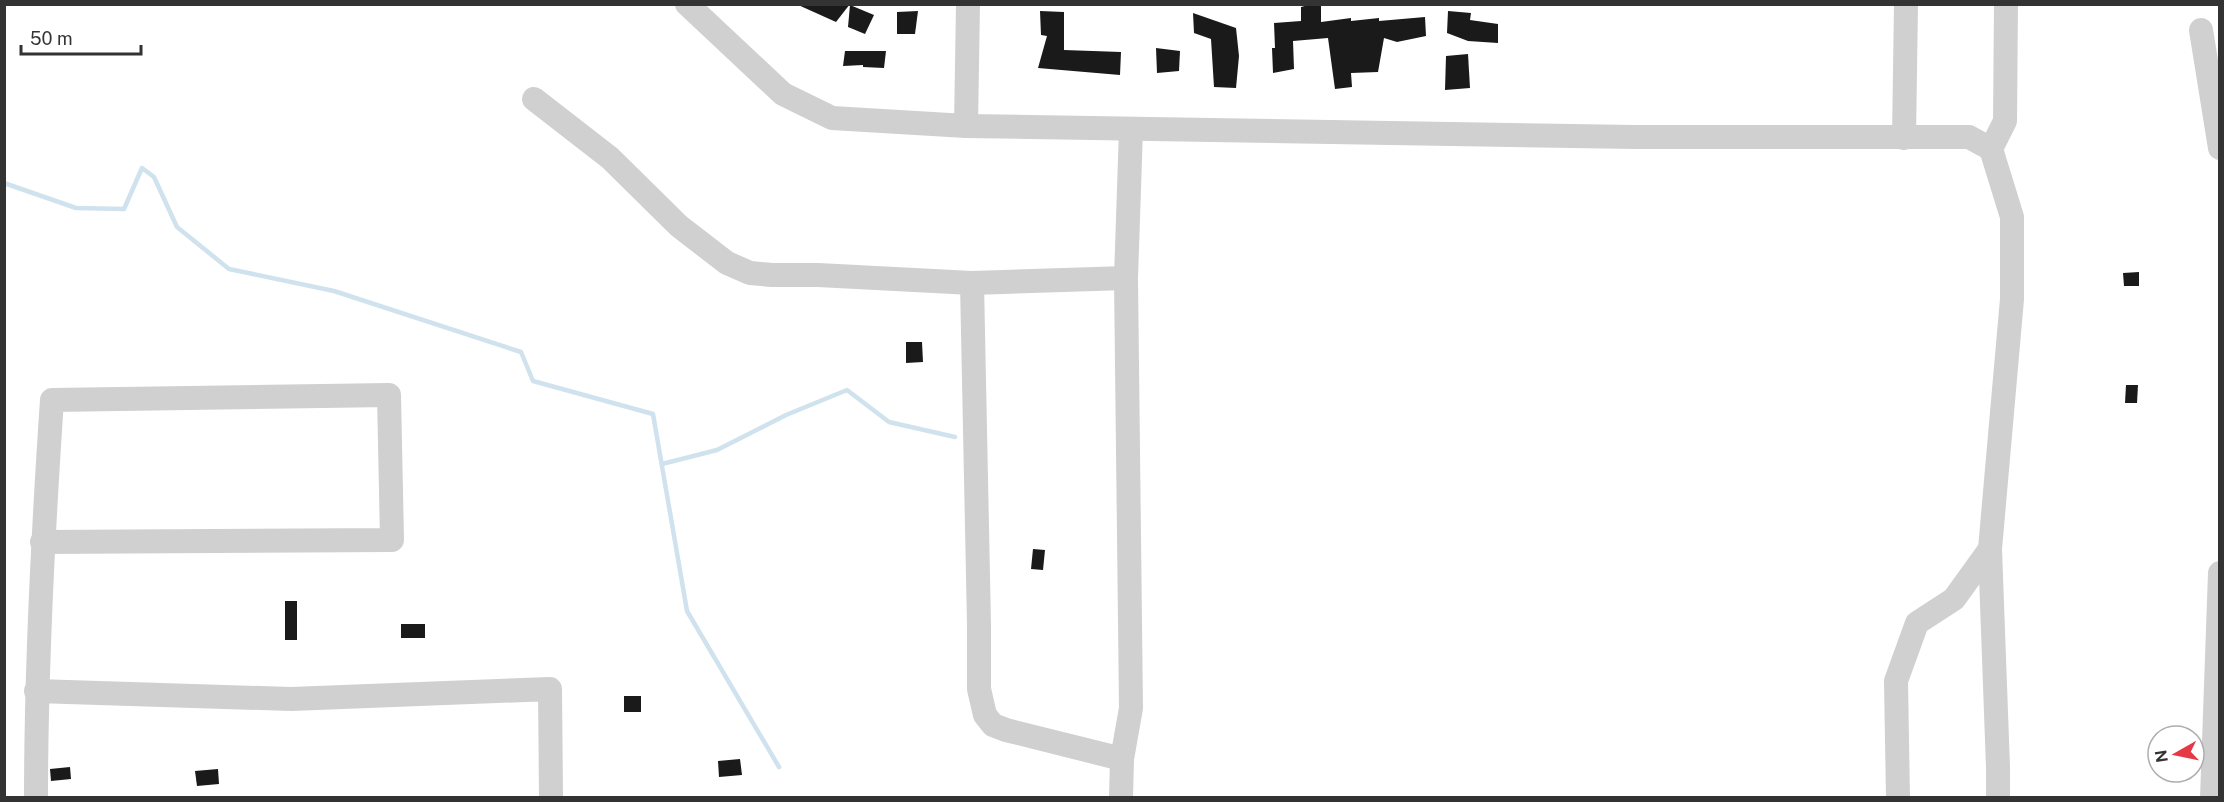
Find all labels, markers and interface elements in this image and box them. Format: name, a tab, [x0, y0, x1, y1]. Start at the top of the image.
scale bar	[21, 18, 141, 56]
text: 50 m	[30, 28, 73, 49]
north arrow	[2146, 724, 2206, 784]
text: N	[2151, 749, 2172, 764]

